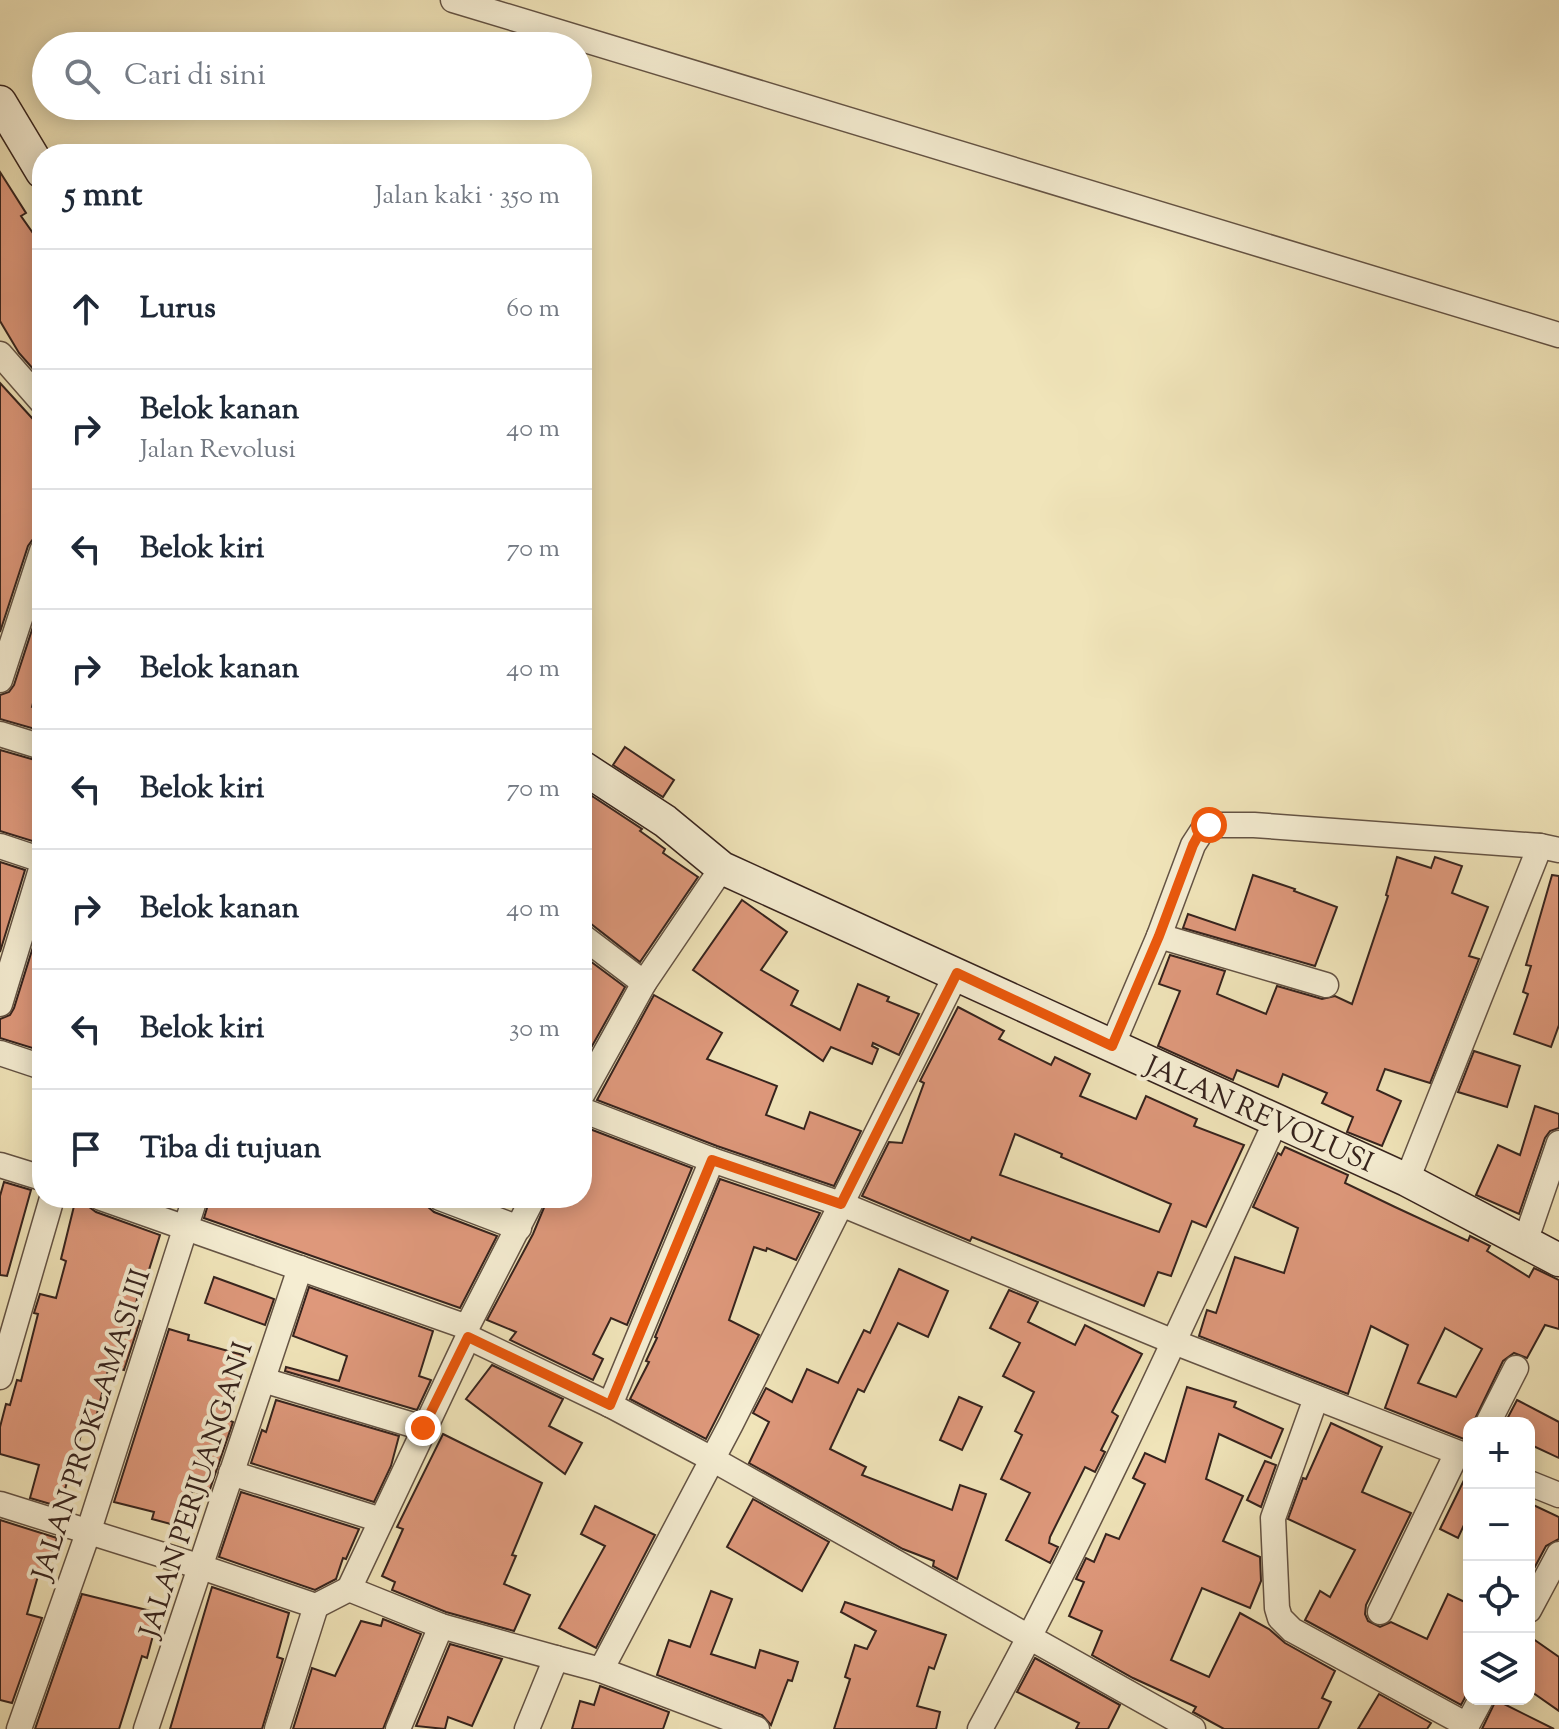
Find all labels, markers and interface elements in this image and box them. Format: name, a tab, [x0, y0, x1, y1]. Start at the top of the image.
search box	[32, 32, 592, 120]
icon: search	[60, 54, 104, 98]
text: Cari di sini	[124, 55, 266, 98]
text: 5 mnt	[64, 172, 142, 221]
text: Jalan kaki · 350 m	[375, 178, 560, 215]
icon: ahead	[64, 287, 108, 331]
text: Lurus	[140, 288, 216, 331]
text: 60 m	[506, 291, 560, 328]
text: Belok kanan	[140, 389, 299, 432]
icon: right	[64, 407, 108, 451]
text: 40 m	[506, 411, 560, 448]
text: Jalan Revolusi	[140, 432, 296, 469]
icon: left	[64, 527, 108, 571]
text: Belok kiri	[140, 528, 264, 571]
text: 70 m	[507, 531, 560, 568]
icon: right	[64, 647, 108, 691]
text: Belok kanan	[140, 648, 299, 691]
text: 40 m	[506, 651, 560, 688]
icon: left	[64, 767, 108, 811]
text: Belok kiri	[140, 768, 264, 811]
text: 70 m	[507, 771, 560, 808]
route start	[1191, 807, 1227, 843]
icon: right	[64, 887, 108, 931]
text: Belok kanan	[140, 888, 299, 931]
text: 40 m	[506, 891, 560, 928]
icon: left	[64, 1007, 108, 1051]
text: Belok kiri	[140, 1008, 264, 1051]
text: 30 m	[509, 1011, 560, 1048]
street label: JALAN REVOLUSI	[1136, 1047, 1379, 1184]
icon: arrive	[64, 1127, 108, 1171]
text: Tiba di tujuan	[140, 1128, 321, 1171]
street label: JALAN PROKLAMASI III	[23, 1264, 162, 1588]
street label: JALAN PERJUANGAN I	[131, 1337, 265, 1645]
route end	[405, 1410, 441, 1446]
map controls	[1463, 1417, 1535, 1705]
button: +	[1463, 1417, 1535, 1489]
button: −	[1463, 1489, 1535, 1561]
button: locate	[1463, 1561, 1535, 1633]
button: layers	[1463, 1633, 1535, 1705]

